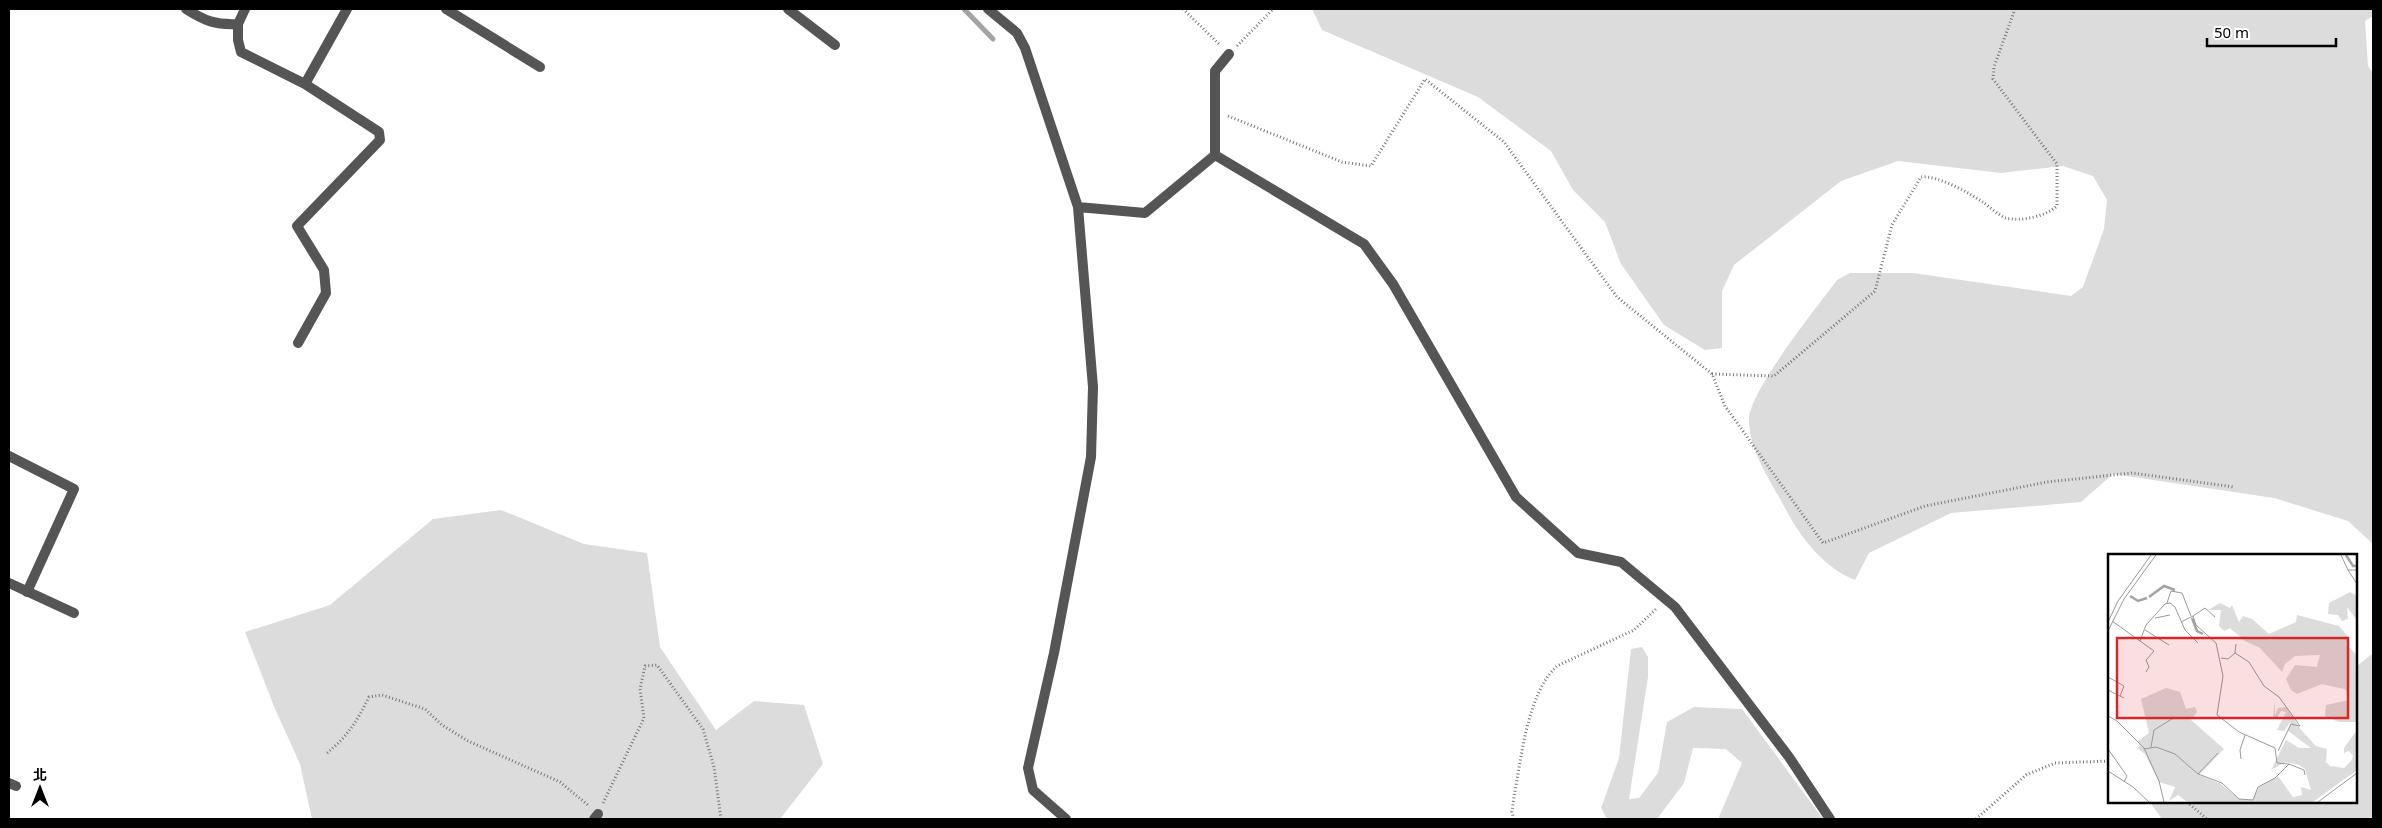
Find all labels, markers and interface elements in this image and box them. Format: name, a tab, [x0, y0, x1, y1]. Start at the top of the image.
scale bar	[2207, 15, 2336, 47]
text: 50 m	[2214, 22, 2249, 42]
inset map	[2108, 554, 2357, 803]
north arrow	[15, 763, 65, 813]
text: 北	[33, 765, 47, 784]

